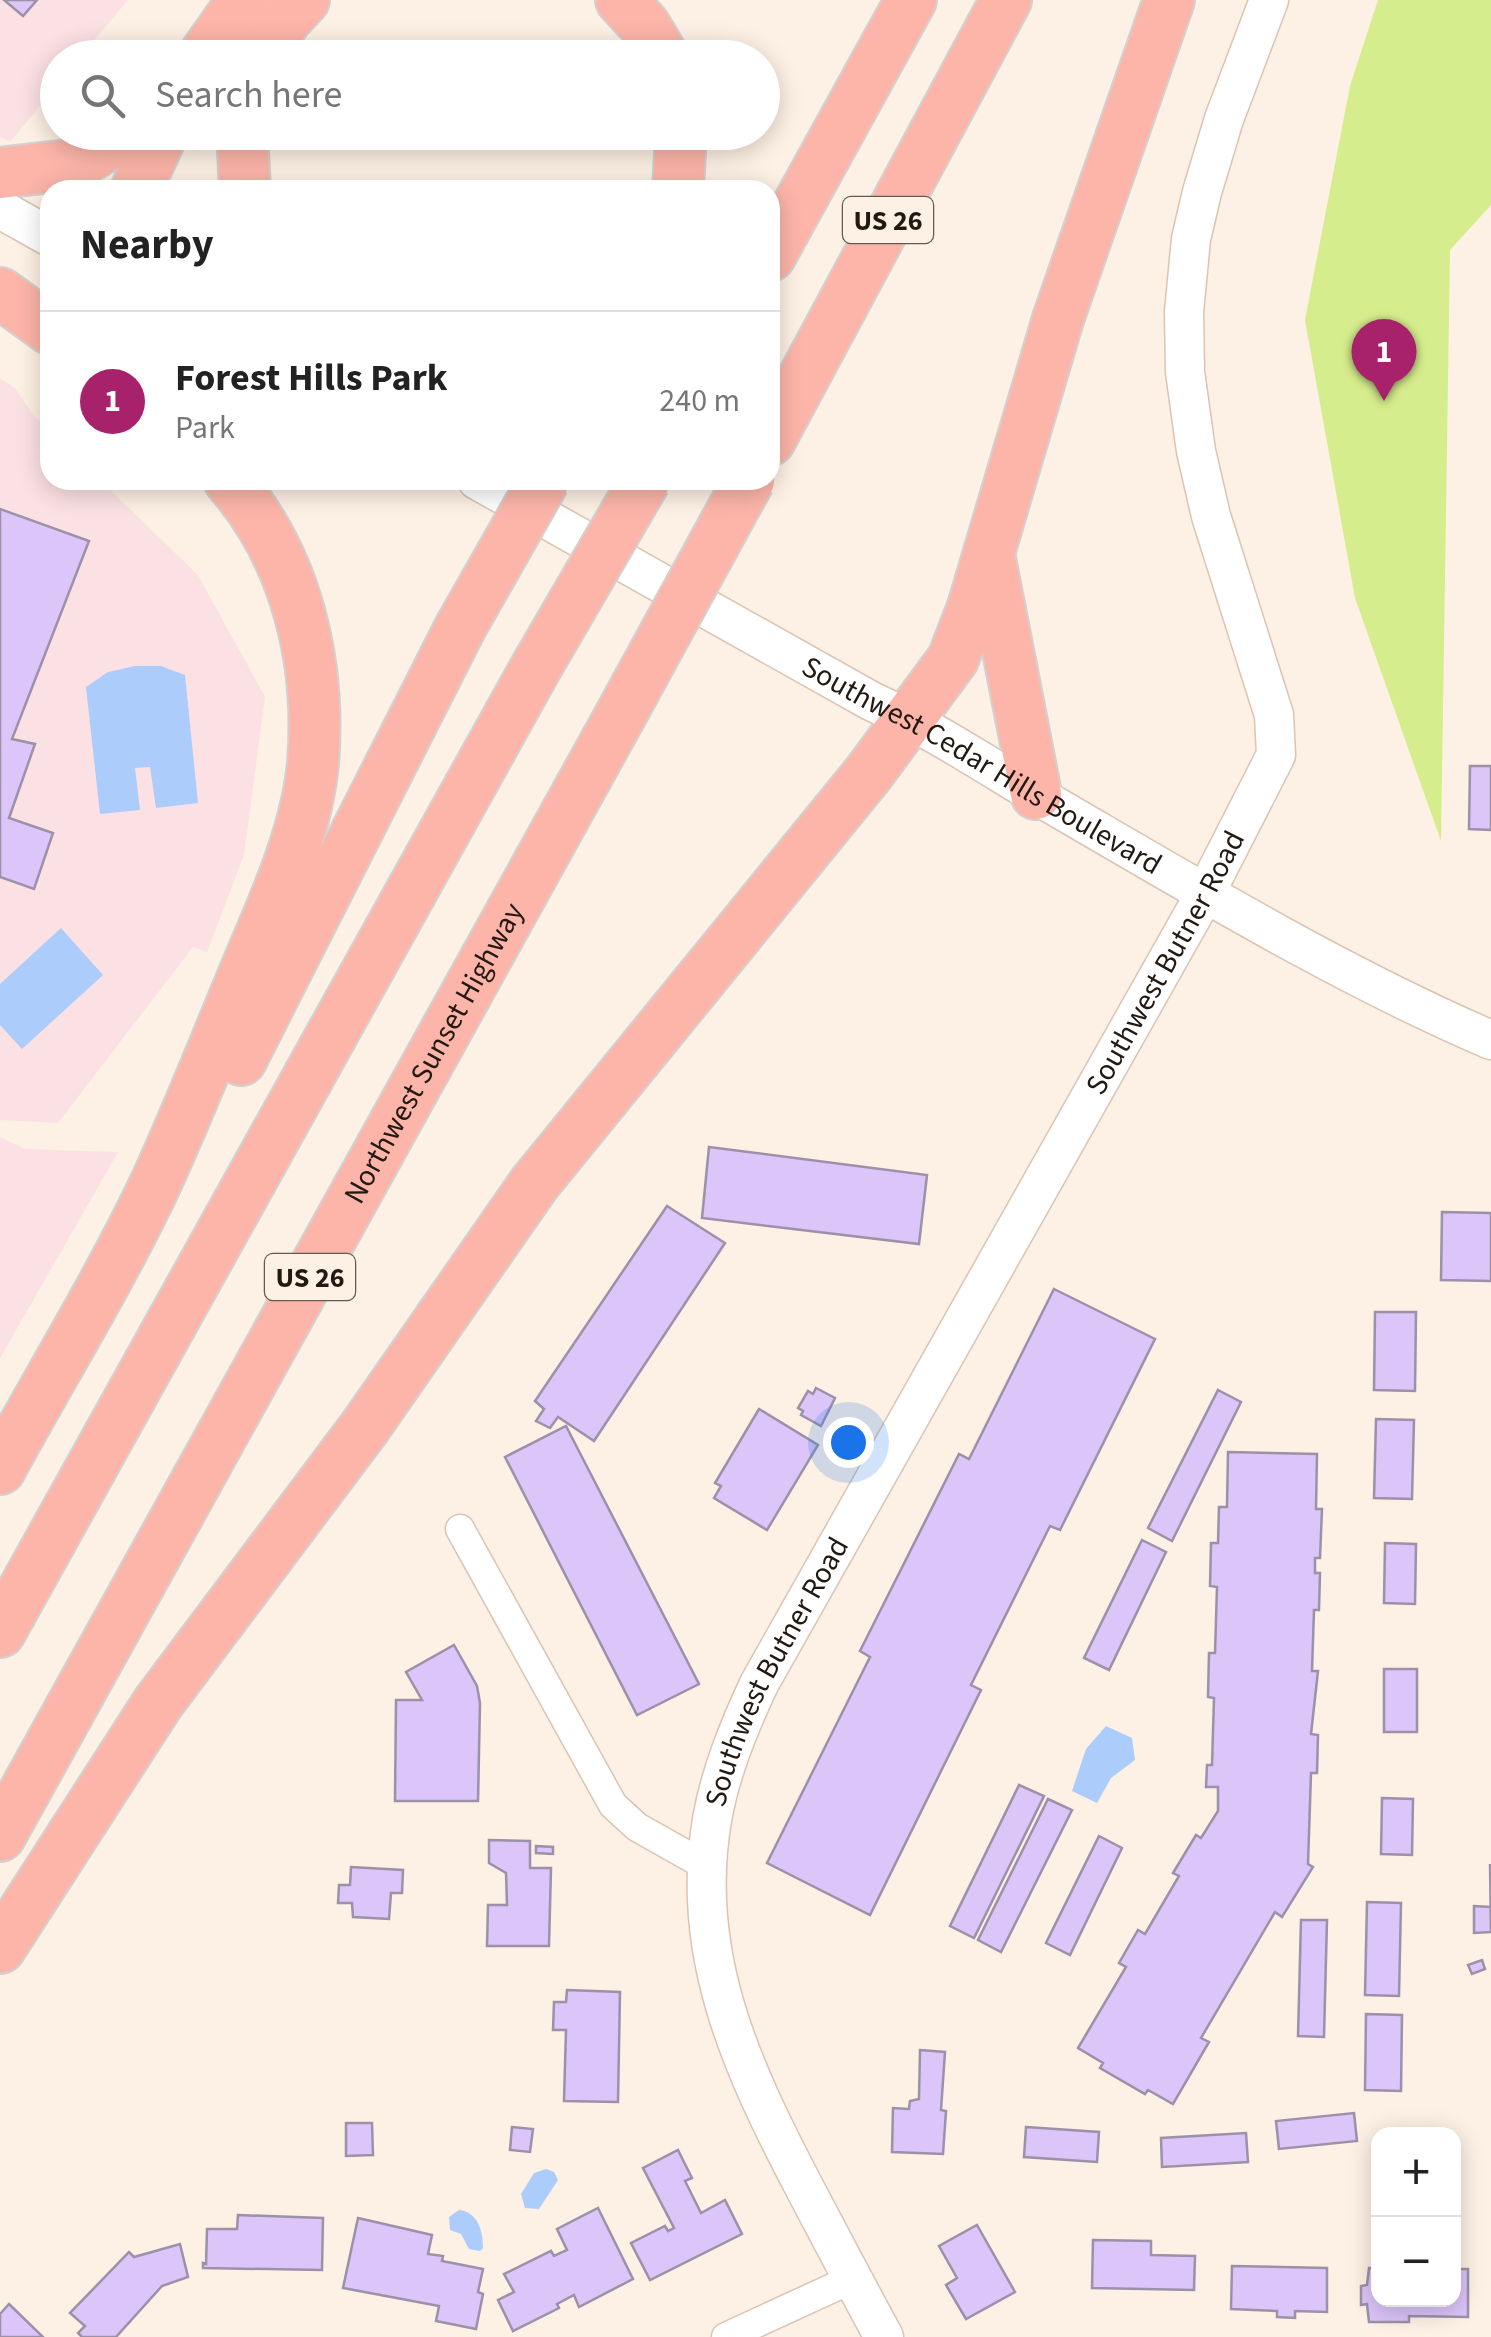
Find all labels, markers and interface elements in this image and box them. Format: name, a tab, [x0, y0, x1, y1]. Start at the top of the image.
search box	[40, 40, 780, 150]
icon: search	[75, 68, 130, 123]
text: Search here	[155, 68, 342, 122]
road number: US 26	[843, 197, 933, 243]
text: Nearby	[80, 215, 214, 275]
pin: 1	[1352, 318, 1416, 401]
text: Forest Hills Park	[175, 351, 448, 405]
text: 1	[104, 378, 121, 424]
text: 240 m	[659, 378, 740, 424]
text: Park	[175, 405, 235, 451]
street label: Southwest Cedar Hills Boulevard	[794, 645, 1170, 886]
street label: Southwest Butner Road	[1075, 823, 1256, 1103]
street label: Northwest Sunset Highway	[333, 895, 535, 1212]
road number: US 26	[265, 1254, 355, 1300]
your location	[823, 1417, 874, 1468]
street label: Southwest Butner Road	[694, 1529, 860, 1811]
map controls	[1371, 2127, 1461, 2307]
button: +	[1371, 2127, 1461, 2217]
button: −	[1371, 2217, 1461, 2307]

